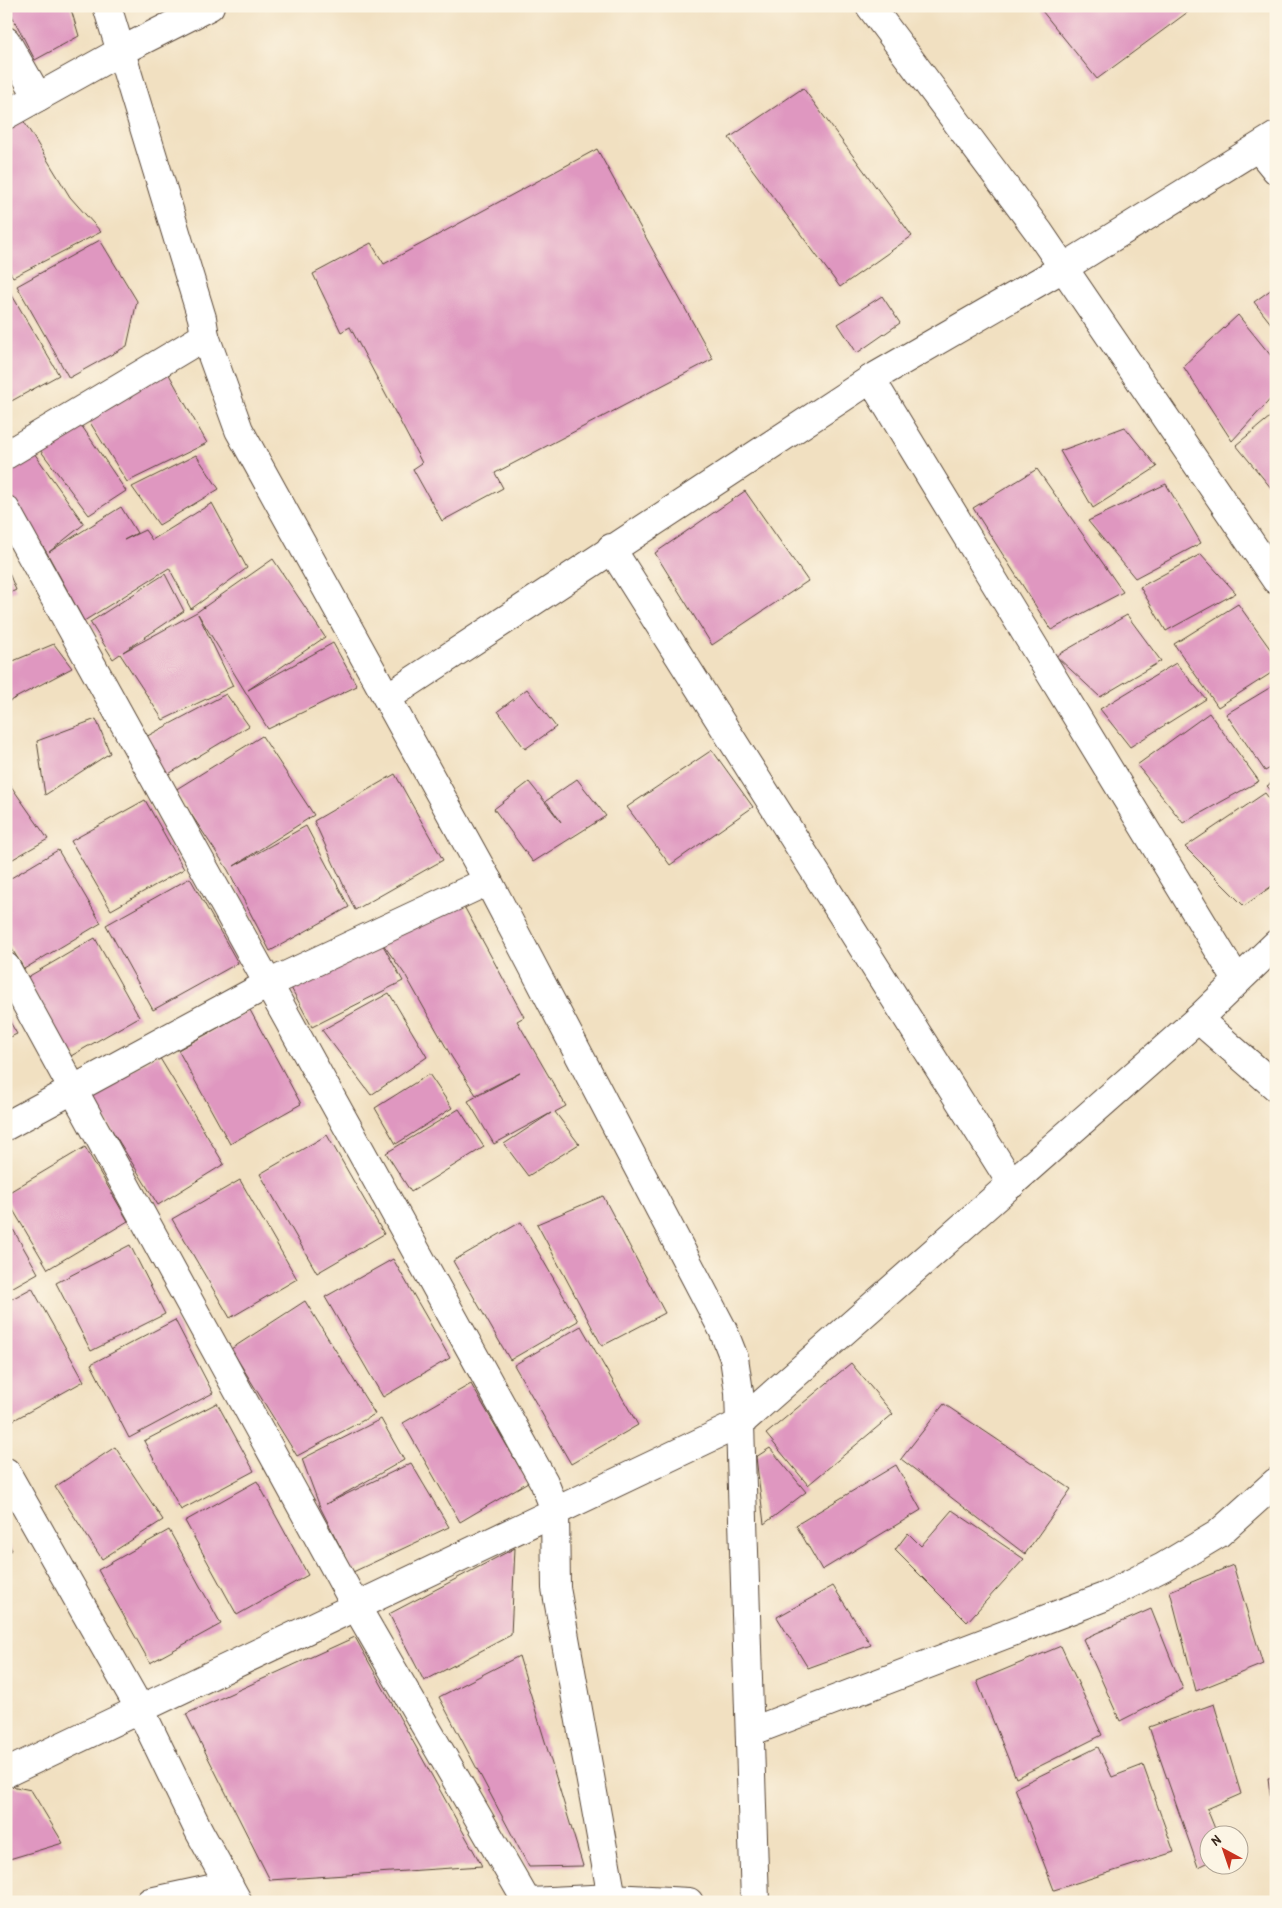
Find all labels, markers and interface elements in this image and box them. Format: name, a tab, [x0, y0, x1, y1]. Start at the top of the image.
north arrow	[1200, 1826, 1250, 1876]
text: N	[1206, 1830, 1225, 1849]

